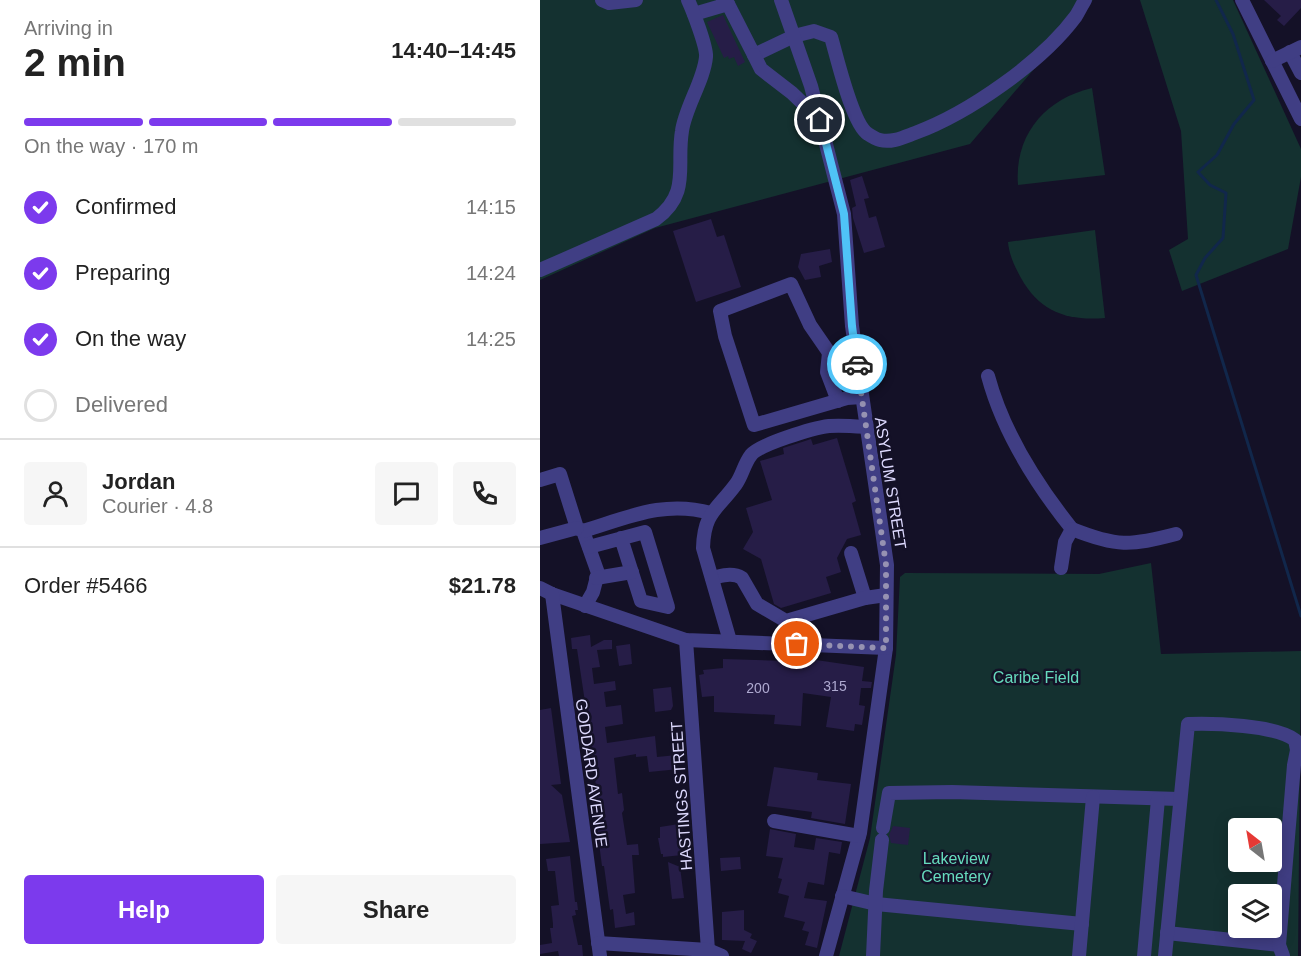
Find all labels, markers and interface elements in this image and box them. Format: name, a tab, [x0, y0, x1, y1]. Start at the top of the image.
text: Arriving in	[24, 17, 113, 39]
text: 14:40–14:45	[391, 38, 516, 63]
text: 2 min	[24, 41, 126, 84]
pin	[794, 94, 845, 145]
icon: home	[803, 103, 836, 136]
text: On the way · 170 m	[24, 135, 199, 157]
icon: check	[24, 191, 57, 224]
text: Confirmed	[75, 194, 176, 219]
text: 14:15	[466, 196, 516, 218]
icon: check	[24, 257, 57, 290]
text: Preparing	[75, 260, 170, 285]
text: 14:24	[466, 262, 516, 284]
icon: check	[24, 323, 57, 356]
text: On the way	[75, 326, 186, 351]
text: 14:25	[466, 328, 516, 350]
courier	[827, 334, 887, 394]
icon: car	[841, 348, 874, 381]
text: Delivered	[75, 392, 168, 417]
street label: ASYLUM STREET	[872, 416, 909, 550]
button: person	[24, 462, 87, 525]
button: chat	[375, 462, 438, 525]
button: phone	[453, 462, 516, 525]
text: Jordan	[102, 469, 175, 494]
text: Courier · 4.8	[102, 495, 213, 517]
text: Order #5466	[24, 573, 148, 598]
text: $21.78	[449, 573, 516, 598]
pin	[771, 618, 822, 669]
icon: bag	[780, 627, 813, 660]
park label: Caribe Field	[993, 669, 1079, 686]
house number: 315	[823, 678, 847, 694]
house number: 200	[746, 680, 770, 696]
street label: GODDARD AVENUE	[573, 698, 610, 848]
street label: HASTINGS STREET	[668, 721, 695, 871]
north arrow	[1228, 818, 1282, 872]
map controls	[1228, 818, 1282, 938]
park label: Lakeview Cemetery	[921, 850, 991, 885]
button: Help	[24, 875, 264, 944]
button: Share	[276, 875, 516, 944]
button: layers	[1228, 884, 1282, 938]

